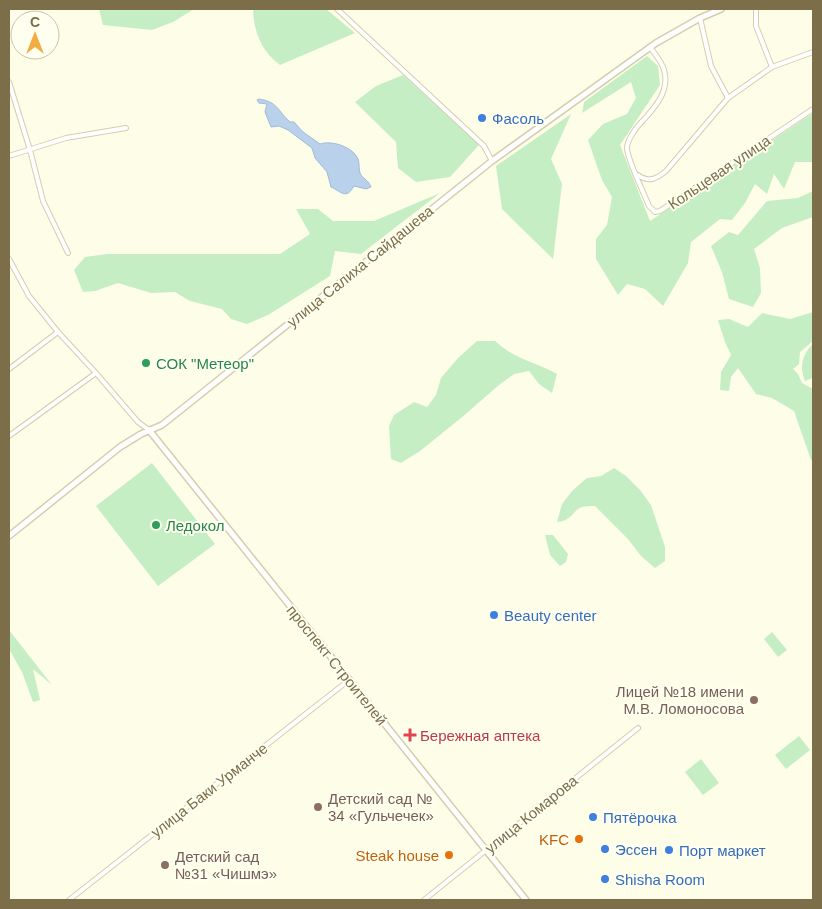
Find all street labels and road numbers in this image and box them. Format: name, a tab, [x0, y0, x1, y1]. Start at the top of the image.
street label: Кольцевая улица	[665, 131, 774, 213]
street label: улица Салиха Сайдашева	[284, 201, 437, 330]
street label: проспект Строителей	[283, 602, 391, 728]
street label: улица Баки Урманче	[147, 739, 271, 841]
street label: улица Комарова	[481, 771, 581, 856]

